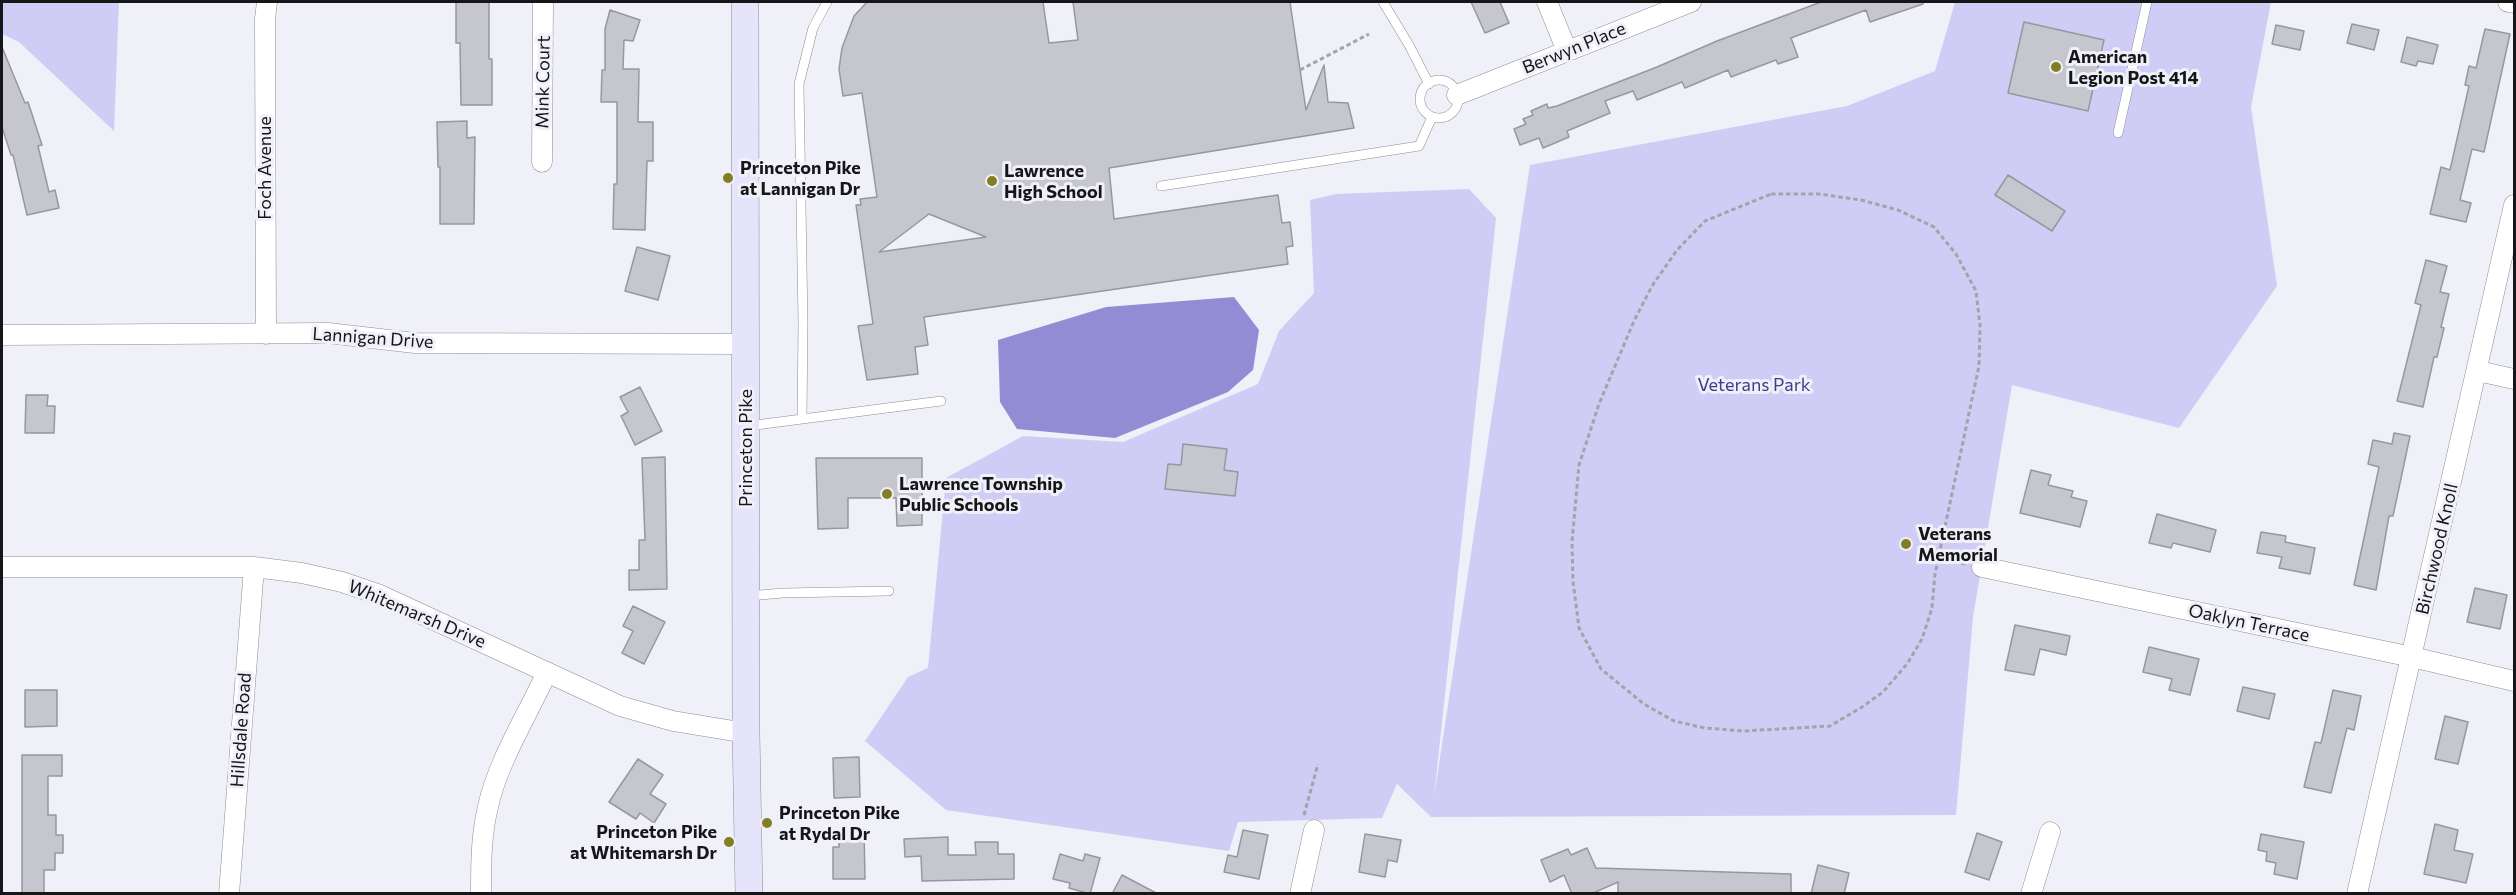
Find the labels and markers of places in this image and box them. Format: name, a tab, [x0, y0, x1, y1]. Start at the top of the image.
place label: American Legion Post 414	[2068, 46, 2198, 88]
marker: American Legion Post 414	[2049, 60, 2063, 74]
place label: Princeton Pike at Lannigan Dr	[740, 157, 861, 200]
place label: Lawrence High School	[1004, 160, 1103, 202]
marker: Princeton Pike at Lannigan Dr	[721, 171, 735, 185]
marker: Lawrence High School	[985, 174, 999, 188]
place label: Lawrence Township Public Schools	[899, 473, 1063, 516]
marker: Lawrence Township Public Schools	[880, 487, 894, 501]
place label: Veterans Memorial	[1918, 523, 1998, 566]
marker: Veterans Memorial	[1899, 537, 1913, 551]
place label: Princeton Pike at Rydal Dr	[779, 802, 900, 844]
marker: Princeton Pike at Rydal Dr	[760, 816, 774, 830]
place label: Princeton Pike at Whitemarsh Dr	[570, 821, 717, 864]
marker: Princeton Pike at Whitemarsh Dr	[722, 835, 736, 849]

